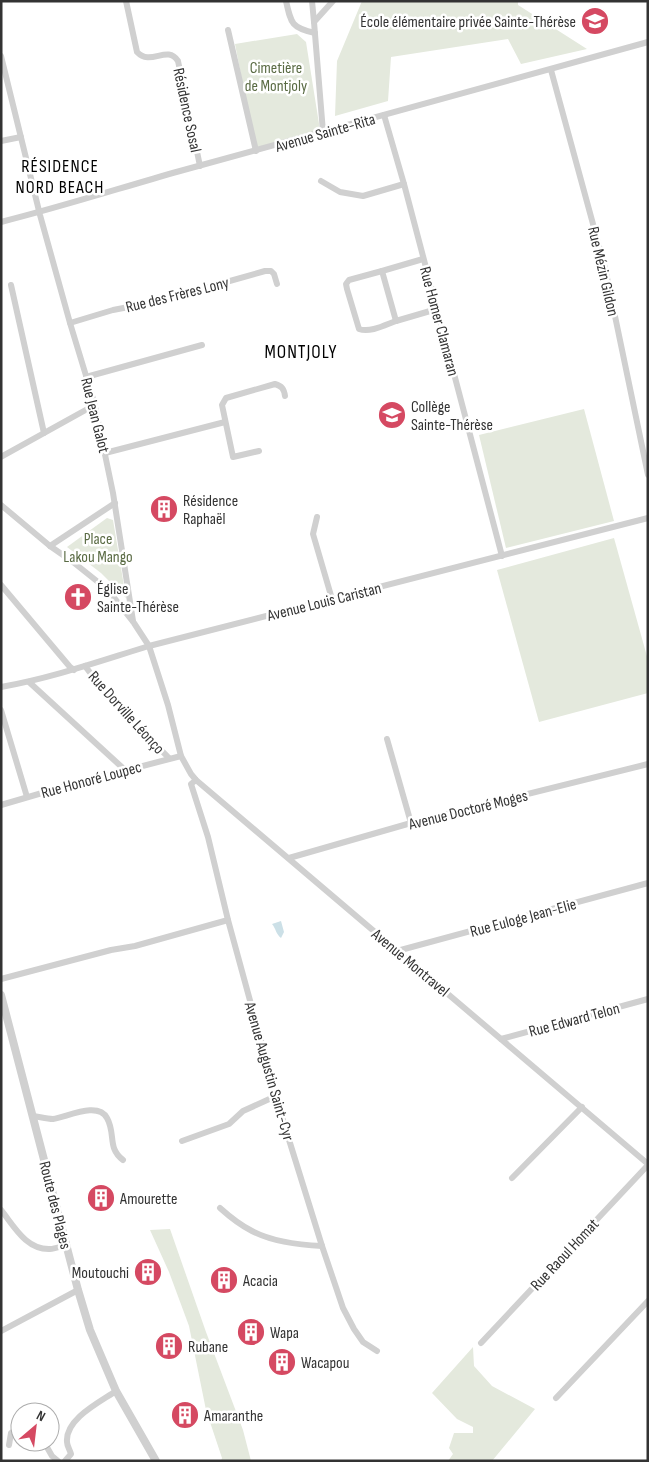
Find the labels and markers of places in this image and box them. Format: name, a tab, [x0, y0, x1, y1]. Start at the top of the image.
school or university icon: École élémentaire privée Sainte-Thérèse	[580, 6, 610, 36]
place label: École élémentaire privée Sainte-Thérèse	[360, 13, 576, 32]
place label: Collège Sainte-Thérèse	[411, 398, 493, 435]
school or university icon: Collège Sainte-Thérèse	[377, 400, 407, 430]
place label: Résidence Raphaël	[183, 492, 238, 529]
building icon: Résidence Raphaël	[149, 494, 179, 524]
place label: Église Sainte-Thérèse	[97, 580, 179, 617]
church icon: Église Sainte-Thérèse	[63, 582, 93, 612]
building icon: Amourette	[86, 1183, 116, 1213]
place label: Amourette	[119, 1190, 178, 1209]
building icon: Moutouchi	[133, 1257, 163, 1287]
place label: Moutouchi	[72, 1264, 129, 1283]
building icon: Acacia	[209, 1265, 239, 1295]
place label: Acacia	[242, 1272, 278, 1291]
building icon: Wapa	[236, 1317, 266, 1347]
place label: Wapa	[270, 1324, 299, 1343]
building icon: Rubane	[154, 1331, 184, 1361]
place label: Rubane	[188, 1338, 228, 1357]
building icon: Wacapou	[267, 1347, 297, 1377]
place label: Wacapou	[301, 1354, 349, 1373]
building icon: Amaranthe	[170, 1400, 200, 1430]
place label: Amaranthe	[203, 1407, 263, 1426]

